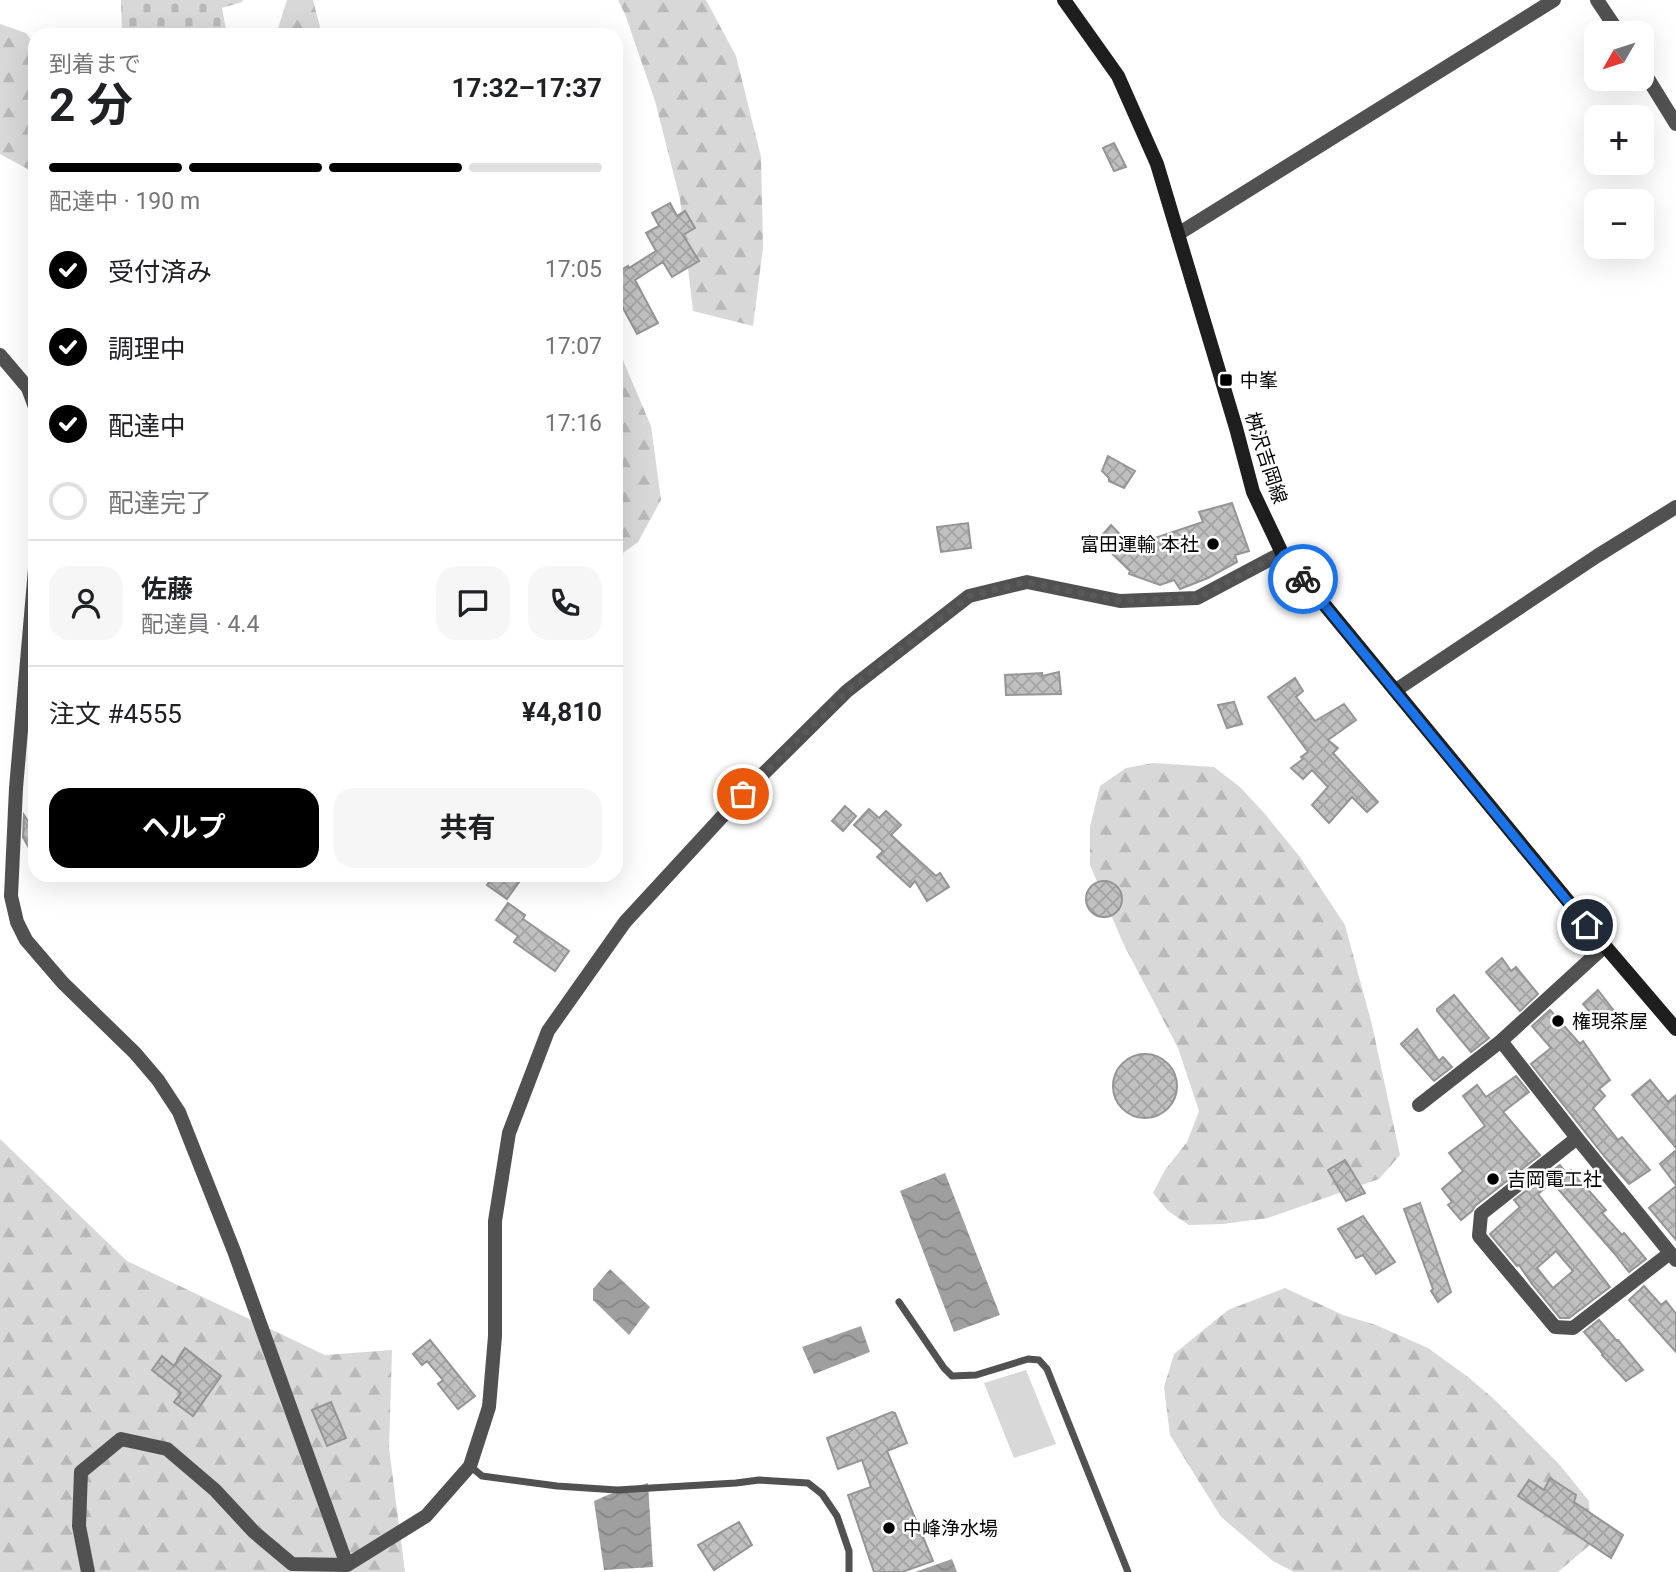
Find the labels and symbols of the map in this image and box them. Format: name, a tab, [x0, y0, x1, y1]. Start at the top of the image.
north arrow	[1584, 21, 1654, 91]
place label: 中峯	[1240, 369, 1278, 392]
marker: 中峯	[1218, 372, 1234, 388]
street label: 桝沢吉岡線	[1240, 409, 1292, 507]
place label: 富田運輸 本社	[1080, 533, 1199, 556]
marker: 富田運輸 本社	[1205, 536, 1221, 552]
courier	[1268, 544, 1338, 614]
pin	[713, 764, 773, 824]
pin	[1557, 895, 1617, 955]
place label: 権現茶屋	[1572, 1010, 1648, 1033]
marker: 権現茶屋	[1550, 1013, 1566, 1029]
place label: 吉岡電工社	[1507, 1168, 1602, 1191]
marker: 吉岡電工社	[1485, 1171, 1501, 1187]
place label: 中峰浄水場	[903, 1517, 998, 1540]
marker: 中峰浄水場	[881, 1520, 897, 1536]

